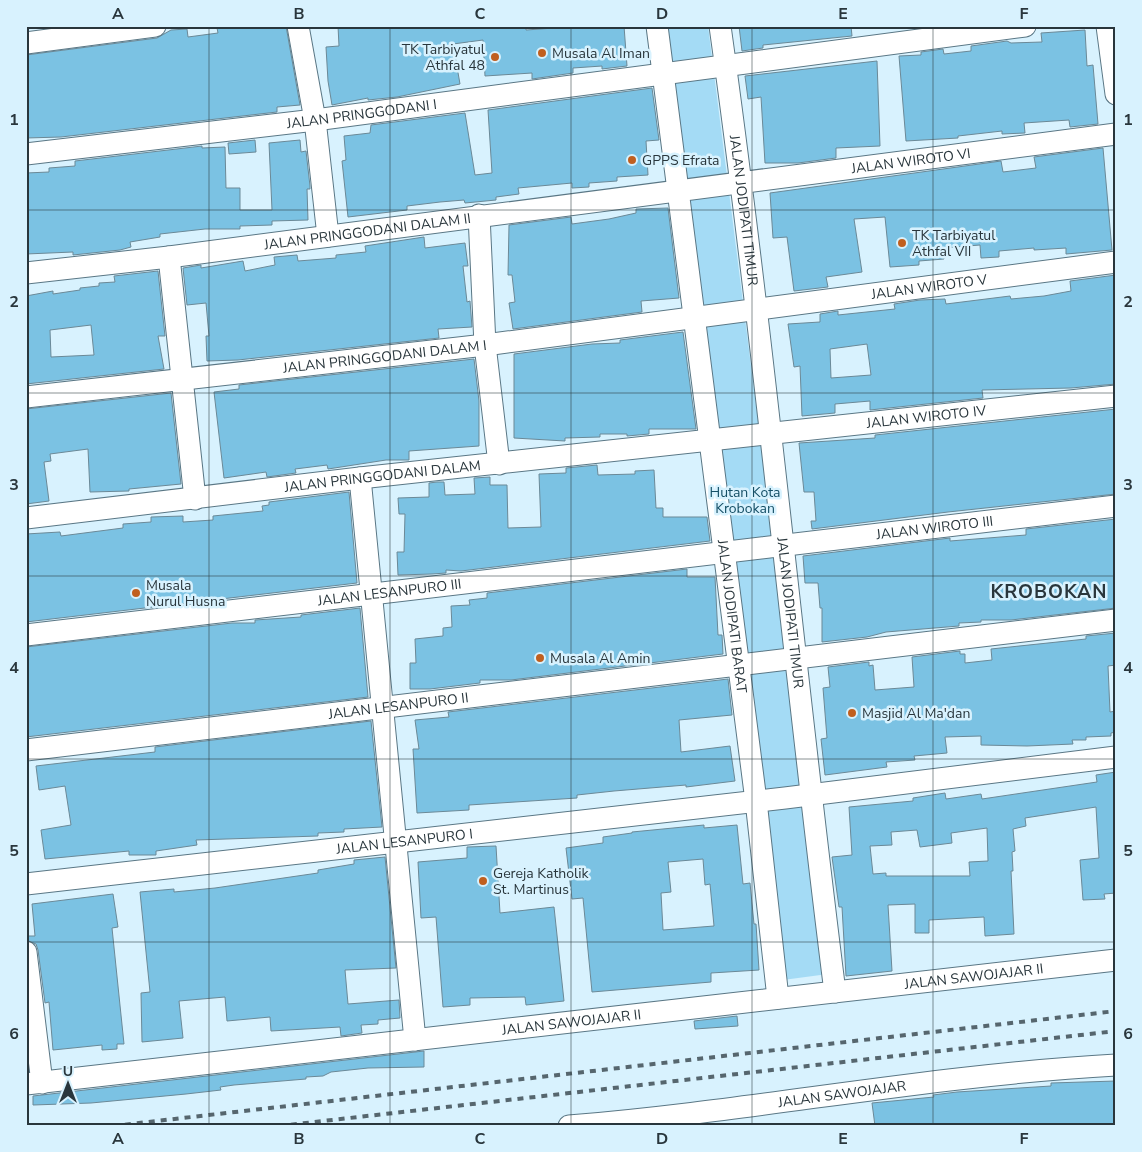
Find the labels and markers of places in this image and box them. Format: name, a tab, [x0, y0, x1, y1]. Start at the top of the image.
place label: TK Tarbiyatul Athfal 48	[402, 40, 486, 75]
place label: Musala Al Iman	[552, 44, 650, 63]
marker: Musala Al Iman	[536, 47, 548, 59]
marker: TK Tarbiyatul Athfal 48	[489, 51, 501, 63]
place label: GPPS Efrata	[642, 151, 720, 170]
marker: GPPS Efrata	[626, 154, 638, 166]
place label: TK Tarbiyatul Athfal VII	[912, 226, 996, 261]
marker: TK Tarbiyatul Athfal VII	[896, 237, 908, 249]
place label: Musala Nurul Husna	[146, 576, 225, 611]
marker: Musala Nurul Husna	[130, 587, 142, 599]
place label: Musala Al Amin	[550, 649, 650, 668]
marker: Musala Al Amin	[534, 652, 546, 664]
place label: Masjid Al Ma'dan	[862, 704, 970, 723]
marker: Masjid Al Ma'dan	[846, 707, 858, 719]
place label: Gereja Katholik St. Martinus	[493, 864, 590, 899]
marker: Gereja Katholik St. Martinus	[477, 875, 489, 887]

